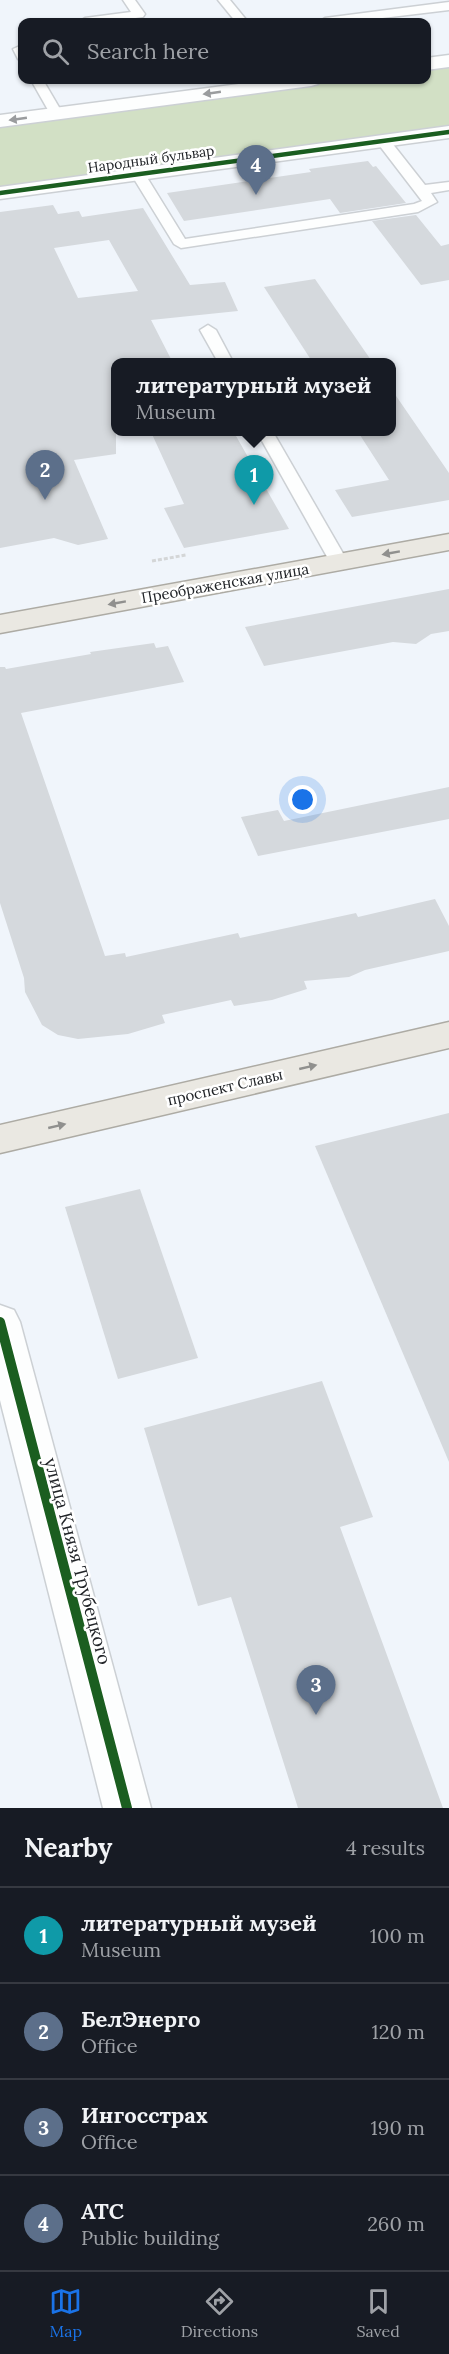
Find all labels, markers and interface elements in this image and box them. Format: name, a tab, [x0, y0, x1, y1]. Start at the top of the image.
search box	[18, 18, 431, 84]
icon: search	[39, 35, 72, 68]
text: Search here	[87, 37, 209, 65]
one-way arrow	[202, 88, 221, 98]
one-way arrow	[9, 114, 28, 124]
street label: Народный бульвар	[87, 141, 215, 177]
pin: 4	[236, 146, 276, 195]
popup	[111, 358, 396, 436]
text: литературный музей	[136, 371, 371, 399]
text: Museum	[136, 399, 216, 424]
pin: 2	[26, 450, 64, 500]
pin: 1	[234, 456, 274, 505]
one-way arrow	[382, 549, 401, 558]
street label: Преображенская улица	[140, 559, 311, 607]
one-way arrow	[107, 598, 126, 607]
your location	[288, 785, 317, 814]
one-way arrow	[299, 1062, 318, 1072]
street label: проспект Славы	[165, 1064, 285, 1110]
one-way arrow	[48, 1120, 66, 1130]
street label: улица Князя Трубецкого	[39, 1455, 117, 1667]
pin: 3	[296, 1666, 336, 1715]
text: Nearby	[24, 1831, 112, 1864]
text: 4 results	[346, 1835, 425, 1860]
text: литературный музей	[81, 1909, 317, 1937]
text: 1	[39, 1923, 48, 1948]
text: 100 m	[370, 1923, 425, 1948]
text: Museum	[81, 1937, 161, 1962]
text: БелЭнерго	[81, 2005, 200, 2033]
text: 2	[38, 2019, 49, 2044]
text: 120 m	[371, 2019, 425, 2044]
text: Office	[81, 2033, 138, 2058]
text: Ингосстрах	[81, 2101, 208, 2129]
text: 3	[38, 2115, 49, 2140]
text: 190 m	[371, 2115, 425, 2140]
text: Office	[81, 2129, 138, 2154]
text: АТС	[81, 2197, 124, 2225]
text: 4	[38, 2211, 49, 2236]
text: 260 m	[367, 2211, 425, 2236]
text: Public building	[81, 2225, 219, 2250]
tab: Map	[49, 2285, 82, 2341]
tab: Directions	[181, 2285, 258, 2341]
tab: Saved	[356, 2285, 400, 2341]

